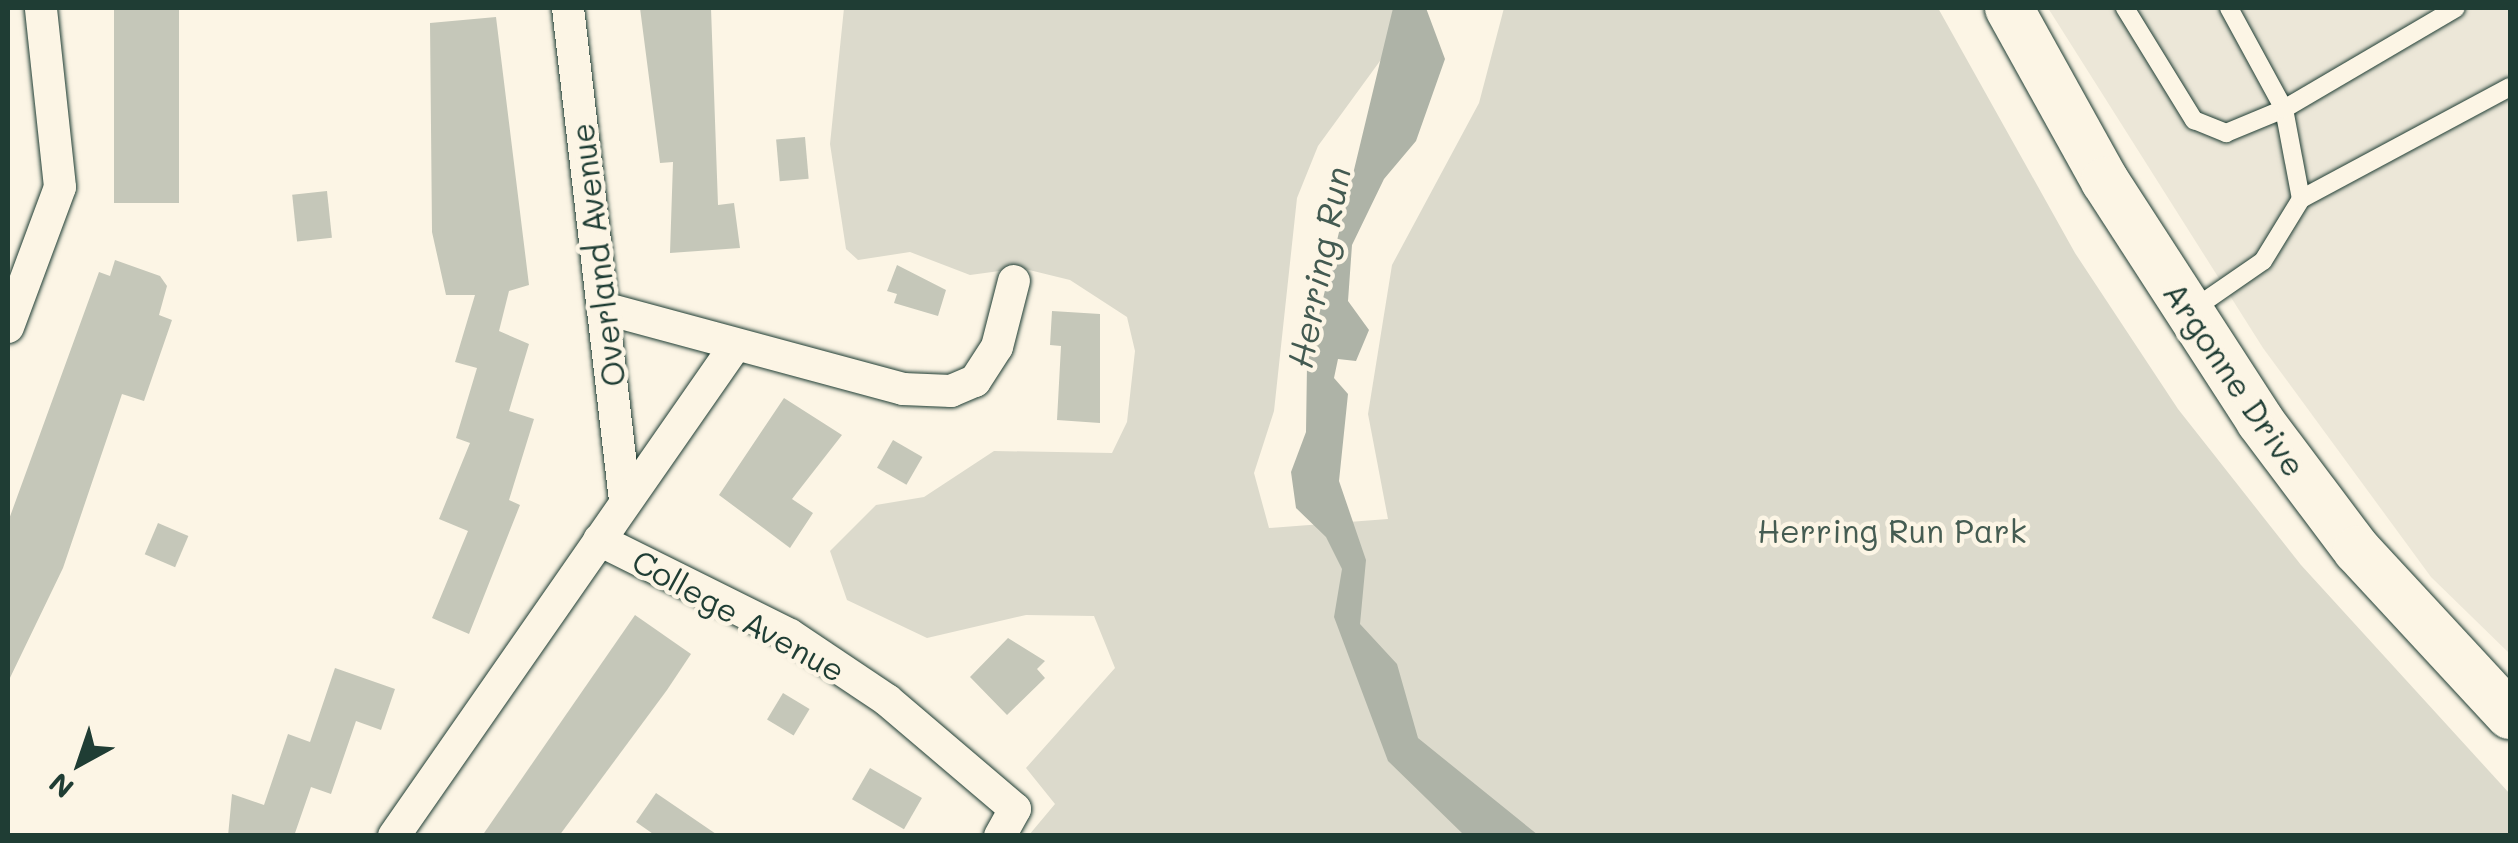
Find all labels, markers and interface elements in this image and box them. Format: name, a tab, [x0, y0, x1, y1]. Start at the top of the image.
street label: Overland Avenue	[562, 121, 632, 389]
water label: Herring Run	[1278, 163, 1358, 371]
street label: Argonne Drive	[2156, 275, 2314, 483]
park label: Herring Run Park	[1757, 511, 2027, 549]
street label: College Avenue	[626, 541, 852, 689]
north arrow	[30, 713, 130, 813]
text: N	[41, 765, 80, 807]

